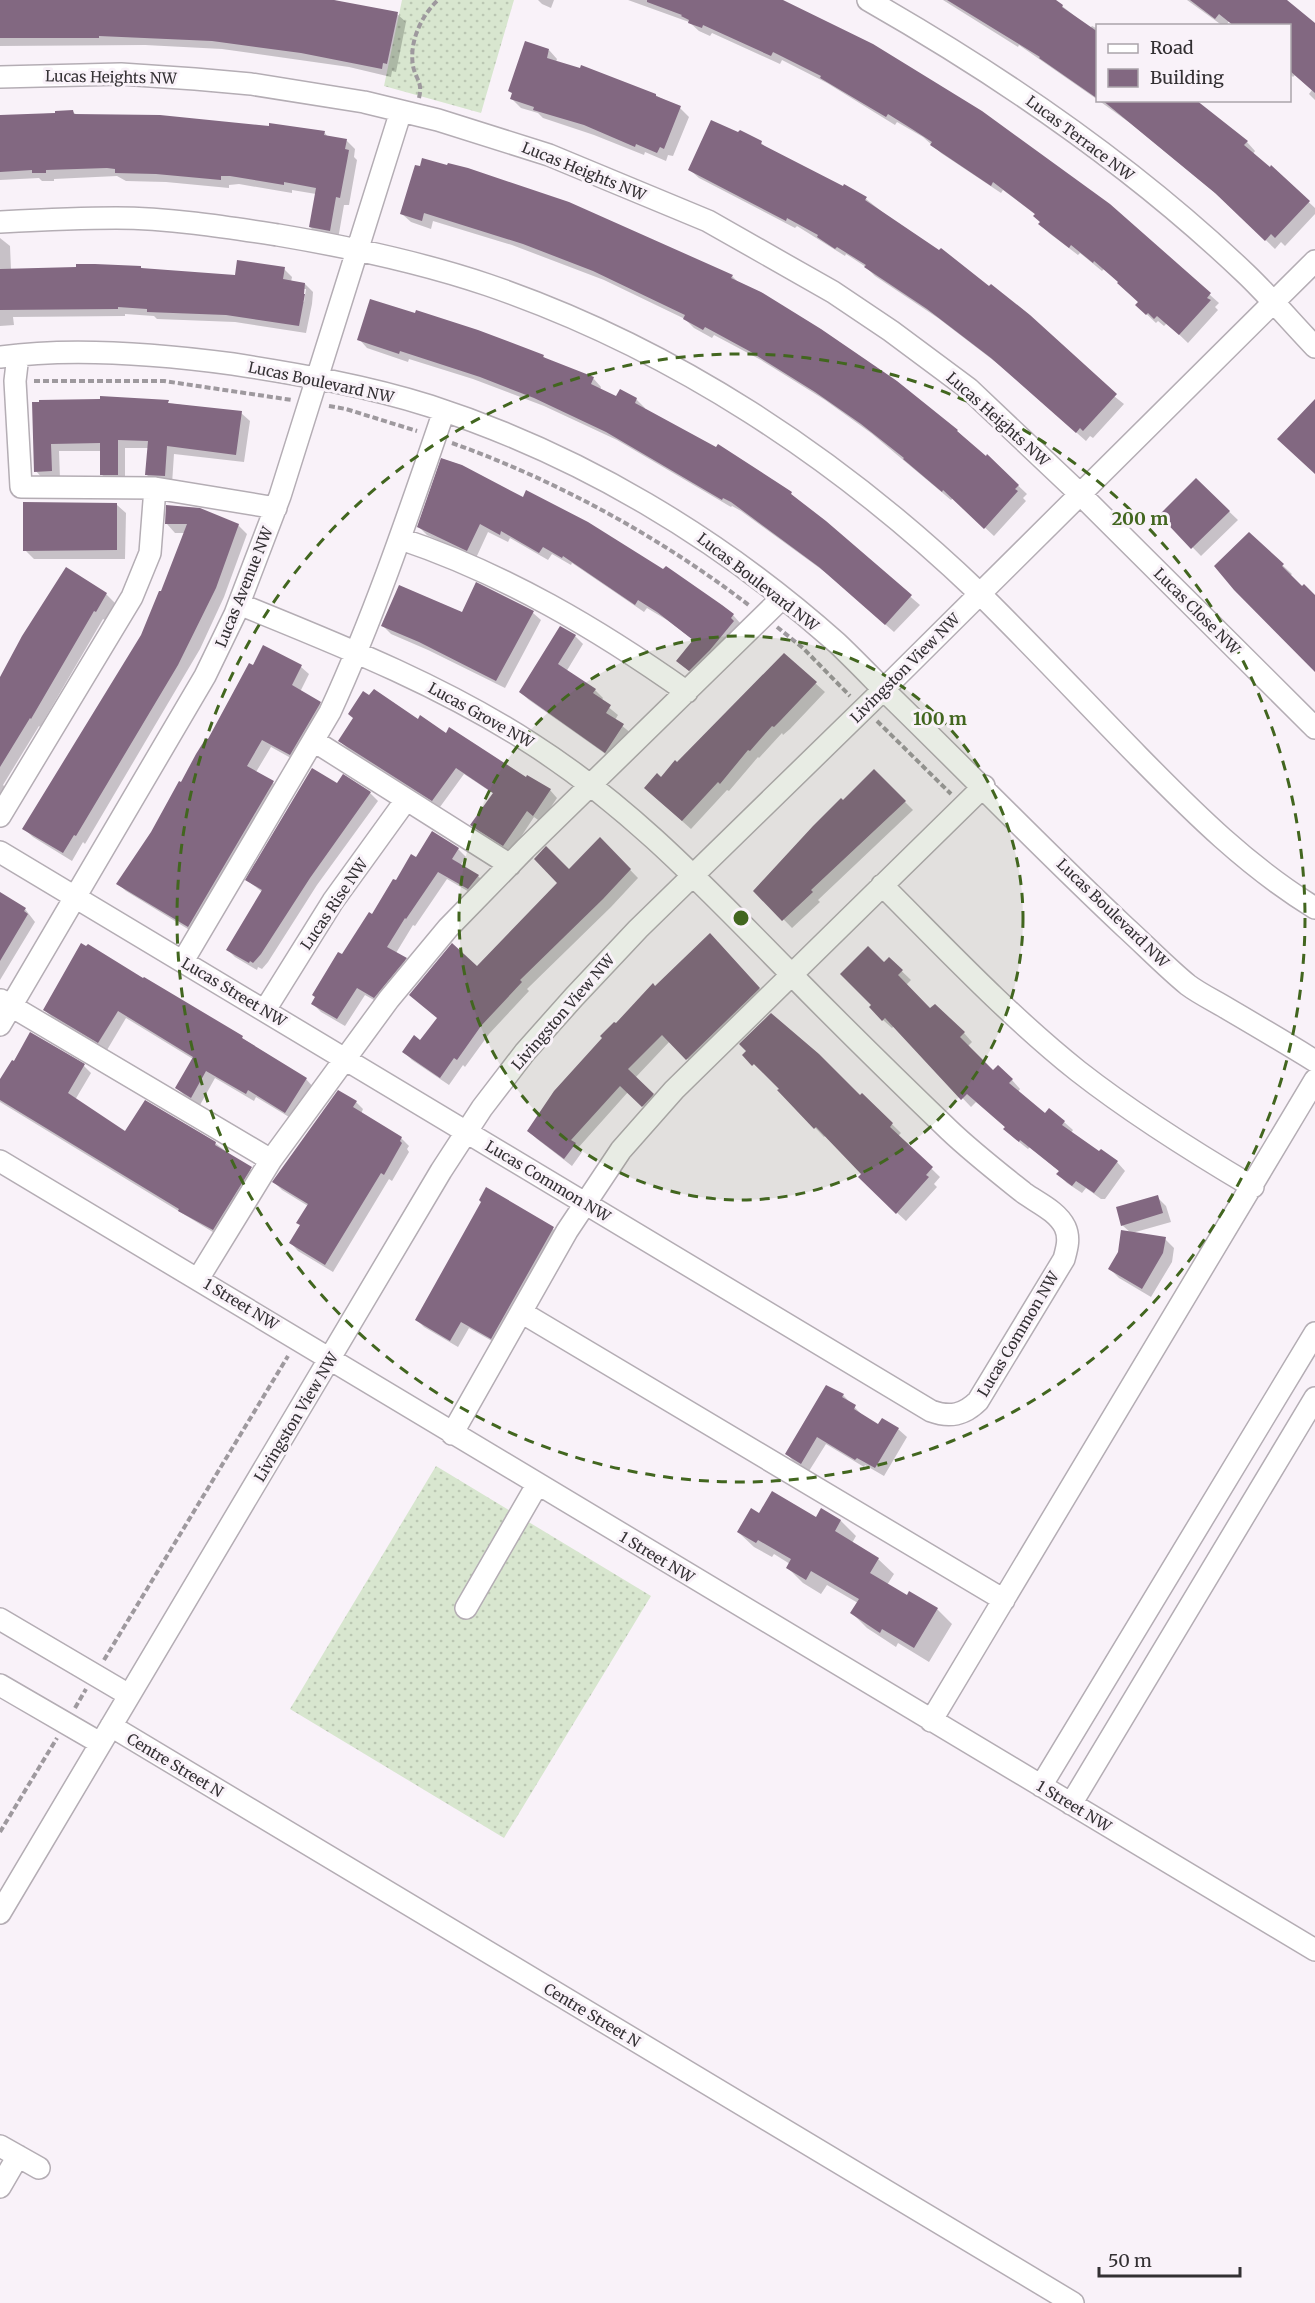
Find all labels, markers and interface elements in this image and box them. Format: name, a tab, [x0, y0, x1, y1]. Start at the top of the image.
legend	[1096, 24, 1291, 102]
text: Road	[1150, 36, 1194, 59]
street label: Lucas Heights NW	[45, 66, 178, 88]
text: Building	[1150, 66, 1224, 89]
street label: Lucas Terrace NW	[1022, 91, 1139, 185]
street label: Lucas Heights NW	[519, 137, 650, 205]
street label: Lucas Boulevard NW	[246, 357, 397, 407]
street label: Lucas Heights NW	[943, 368, 1054, 471]
text: 200 m	[1112, 507, 1168, 530]
street label: Lucas Avenue NW	[211, 523, 277, 650]
street label: Lucas Boulevard NW	[694, 529, 823, 636]
street label: Lucas Close NW	[1150, 564, 1245, 659]
street label: Livingston View NW	[846, 608, 965, 727]
street label: Lucas Grove NW	[425, 678, 538, 752]
text: 100 m	[913, 707, 967, 730]
street label: Lucas Rise NW	[296, 854, 372, 953]
street label: Lucas Boulevard NW	[1053, 855, 1174, 972]
centre of rings	[731, 908, 751, 928]
street label: Livingston View NW	[508, 949, 619, 1074]
street label: Lucas Street NW	[178, 953, 291, 1031]
street label: Lucas Common NW	[482, 1136, 615, 1226]
street label: Lucas Common NW	[973, 1267, 1063, 1400]
street label: 1 Street NW	[200, 1274, 283, 1334]
street label: Livingston View NW	[250, 1348, 343, 1485]
street label: 1 Street NW	[616, 1527, 699, 1587]
street label: Centre Street N	[123, 1729, 227, 1801]
street label: 1 Street NW	[1033, 1776, 1116, 1836]
street label: Centre Street N	[540, 1979, 644, 2051]
scale bar	[1099, 2240, 1240, 2278]
text: 50 m	[1108, 2249, 1152, 2272]

